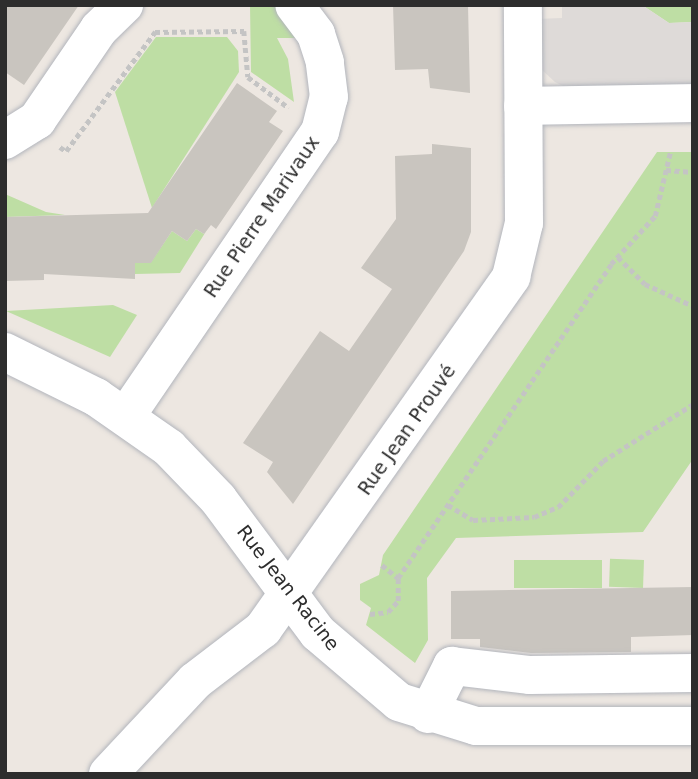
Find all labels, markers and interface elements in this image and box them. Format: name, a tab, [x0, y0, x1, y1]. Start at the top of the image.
street label: Rue Pierre Marivaux	[199, 132, 325, 302]
street label: Rue Jean Prouvé	[353, 360, 461, 500]
street label: Rue Jean Racine	[232, 521, 344, 655]

